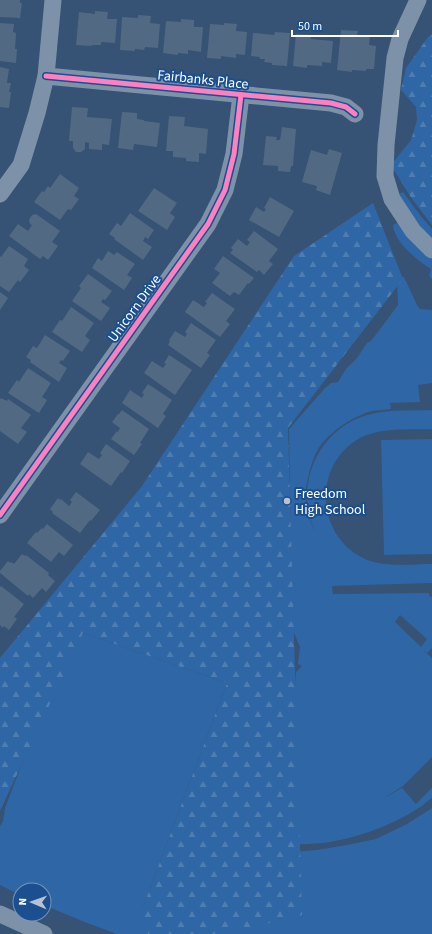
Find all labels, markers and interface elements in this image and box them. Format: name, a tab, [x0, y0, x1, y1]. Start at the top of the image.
scale bar	[292, 12, 398, 38]
text: 50 m	[298, 18, 322, 35]
street label: Fairbanks Place	[156, 65, 249, 95]
street label: Unicorn Drive	[103, 271, 166, 347]
place label: Freedom High School	[295, 484, 366, 520]
marker: Freedom High School	[282, 496, 292, 506]
north arrow	[12, 882, 52, 922]
text: N	[15, 898, 30, 906]

